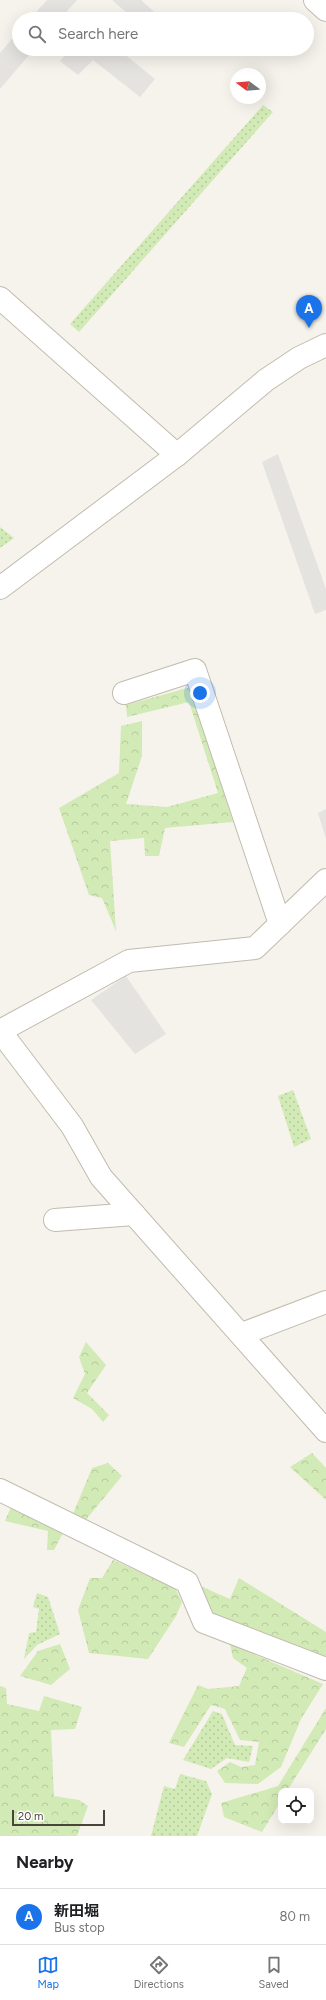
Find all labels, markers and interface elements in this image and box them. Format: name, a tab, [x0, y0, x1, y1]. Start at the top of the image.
search box	[12, 12, 314, 56]
icon: search	[26, 23, 48, 45]
text: Search here	[58, 25, 138, 43]
north arrow	[230, 68, 266, 104]
pin: A	[296, 295, 322, 328]
your location	[190, 683, 210, 703]
map controls	[278, 1788, 314, 1824]
button: locate	[278, 1788, 314, 1824]
scale bar	[12, 1808, 105, 1827]
text: 20 m	[18, 1810, 43, 1823]
text: Nearby	[16, 1852, 74, 1872]
text: 新田堀	[54, 1902, 99, 1920]
text: A	[24, 1909, 34, 1924]
text: 80 m	[279, 1909, 310, 1924]
text: Bus stop	[54, 1920, 105, 1935]
tab: Map	[37, 1954, 59, 1991]
tab: Directions	[134, 1954, 184, 1991]
tab: Saved	[258, 1954, 289, 1991]

